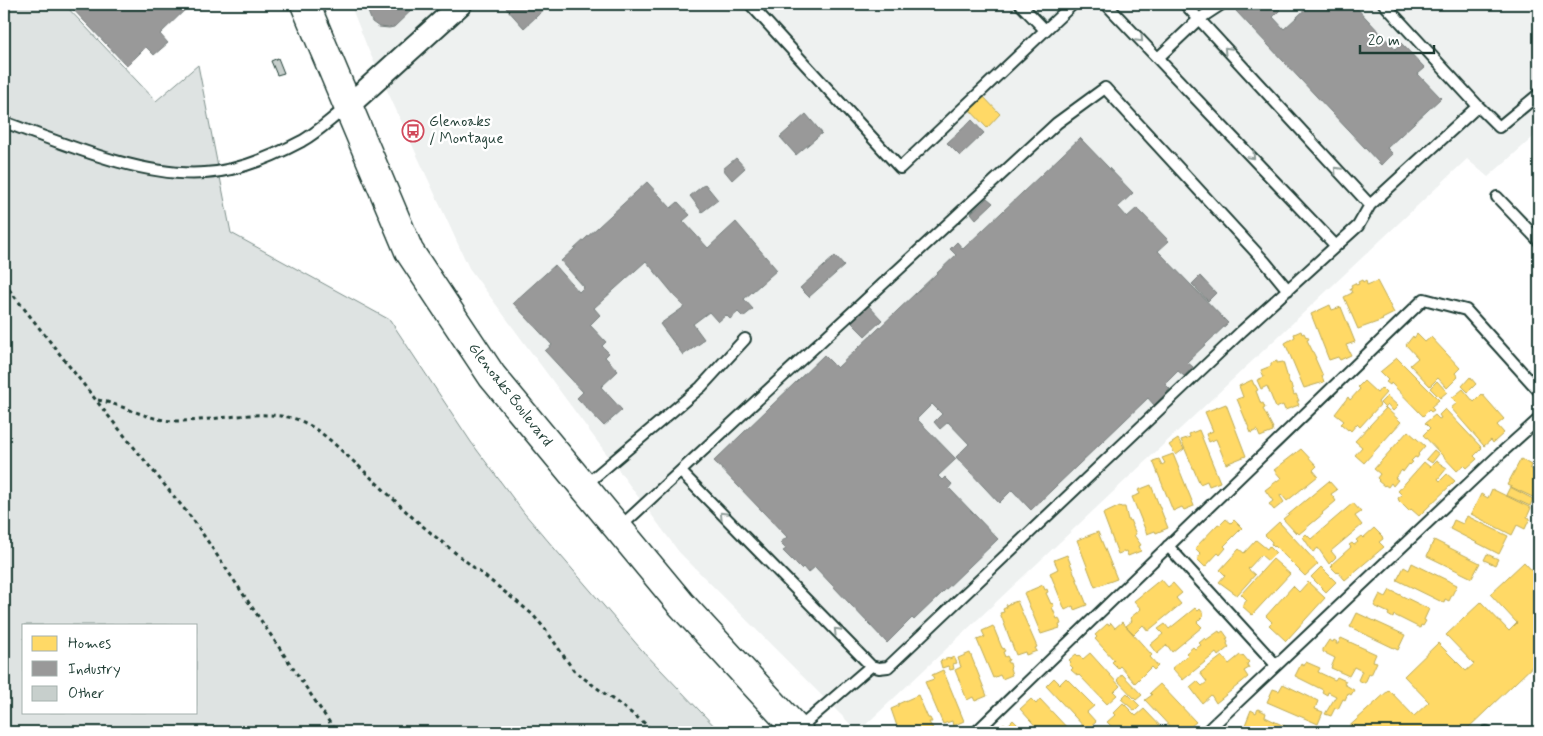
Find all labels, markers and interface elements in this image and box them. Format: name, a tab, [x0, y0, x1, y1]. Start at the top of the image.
scale bar	[1360, 22, 1434, 54]
text: 20 m	[1368, 31, 1400, 51]
one-way arrow	[1134, 33, 1143, 42]
one-way arrow	[1224, 47, 1233, 56]
place label: Glenoaks / Montague	[429, 112, 504, 149]
bus stop icon: Glenoaks / Montague	[401, 119, 425, 143]
one-way arrow	[1246, 150, 1255, 159]
one-way arrow	[1334, 166, 1343, 175]
street label: Glenoaks Boulevard	[463, 339, 557, 451]
one-way arrow	[720, 511, 729, 520]
legend	[22, 624, 198, 714]
one-way arrow	[834, 628, 843, 637]
text: Homes	[68, 634, 111, 654]
text: Industry	[68, 660, 121, 680]
text: Other	[68, 684, 104, 704]

